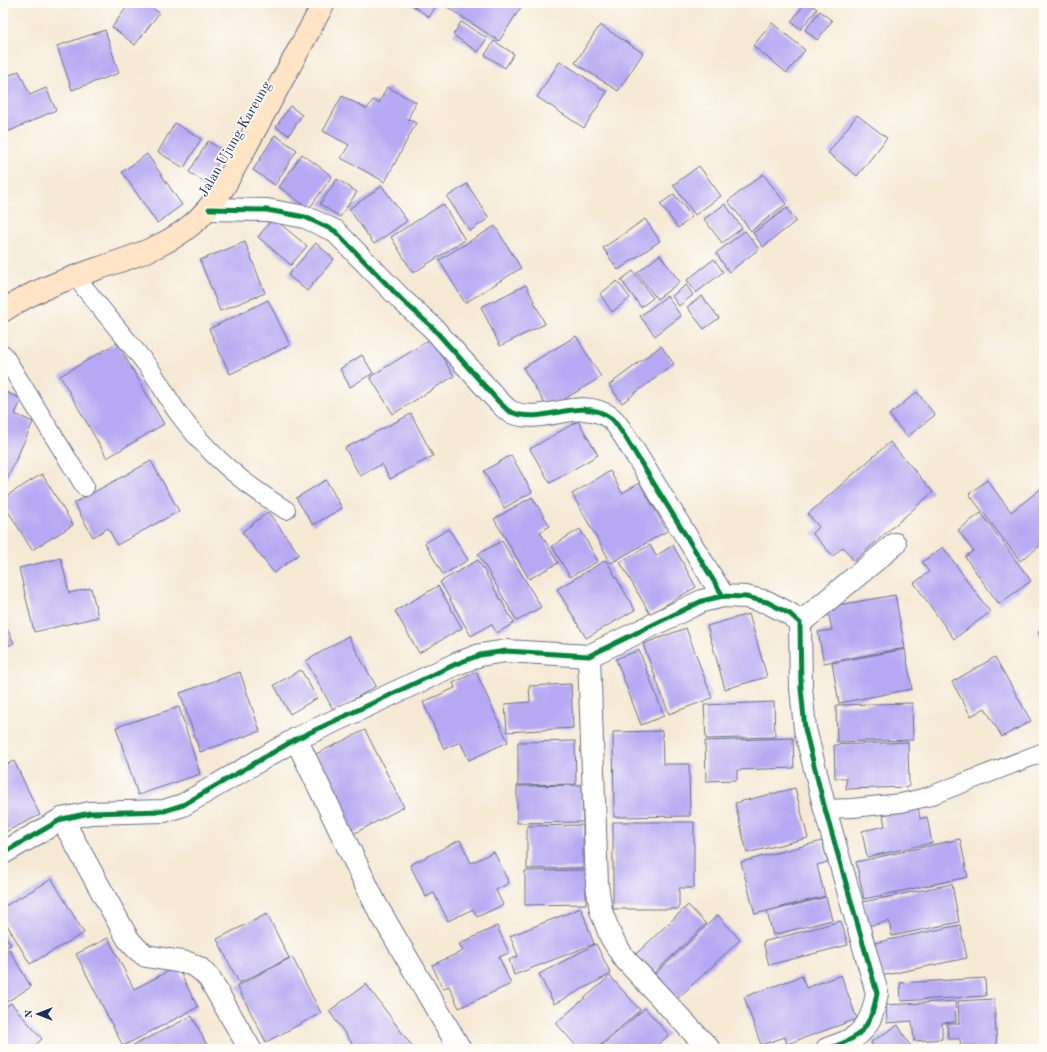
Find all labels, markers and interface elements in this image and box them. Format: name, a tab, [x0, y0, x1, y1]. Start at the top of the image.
street label: Jalan Ujung Kareung	[196, 78, 274, 199]
north arrow	[18, 994, 58, 1034]
text: N	[24, 1009, 35, 1018]

